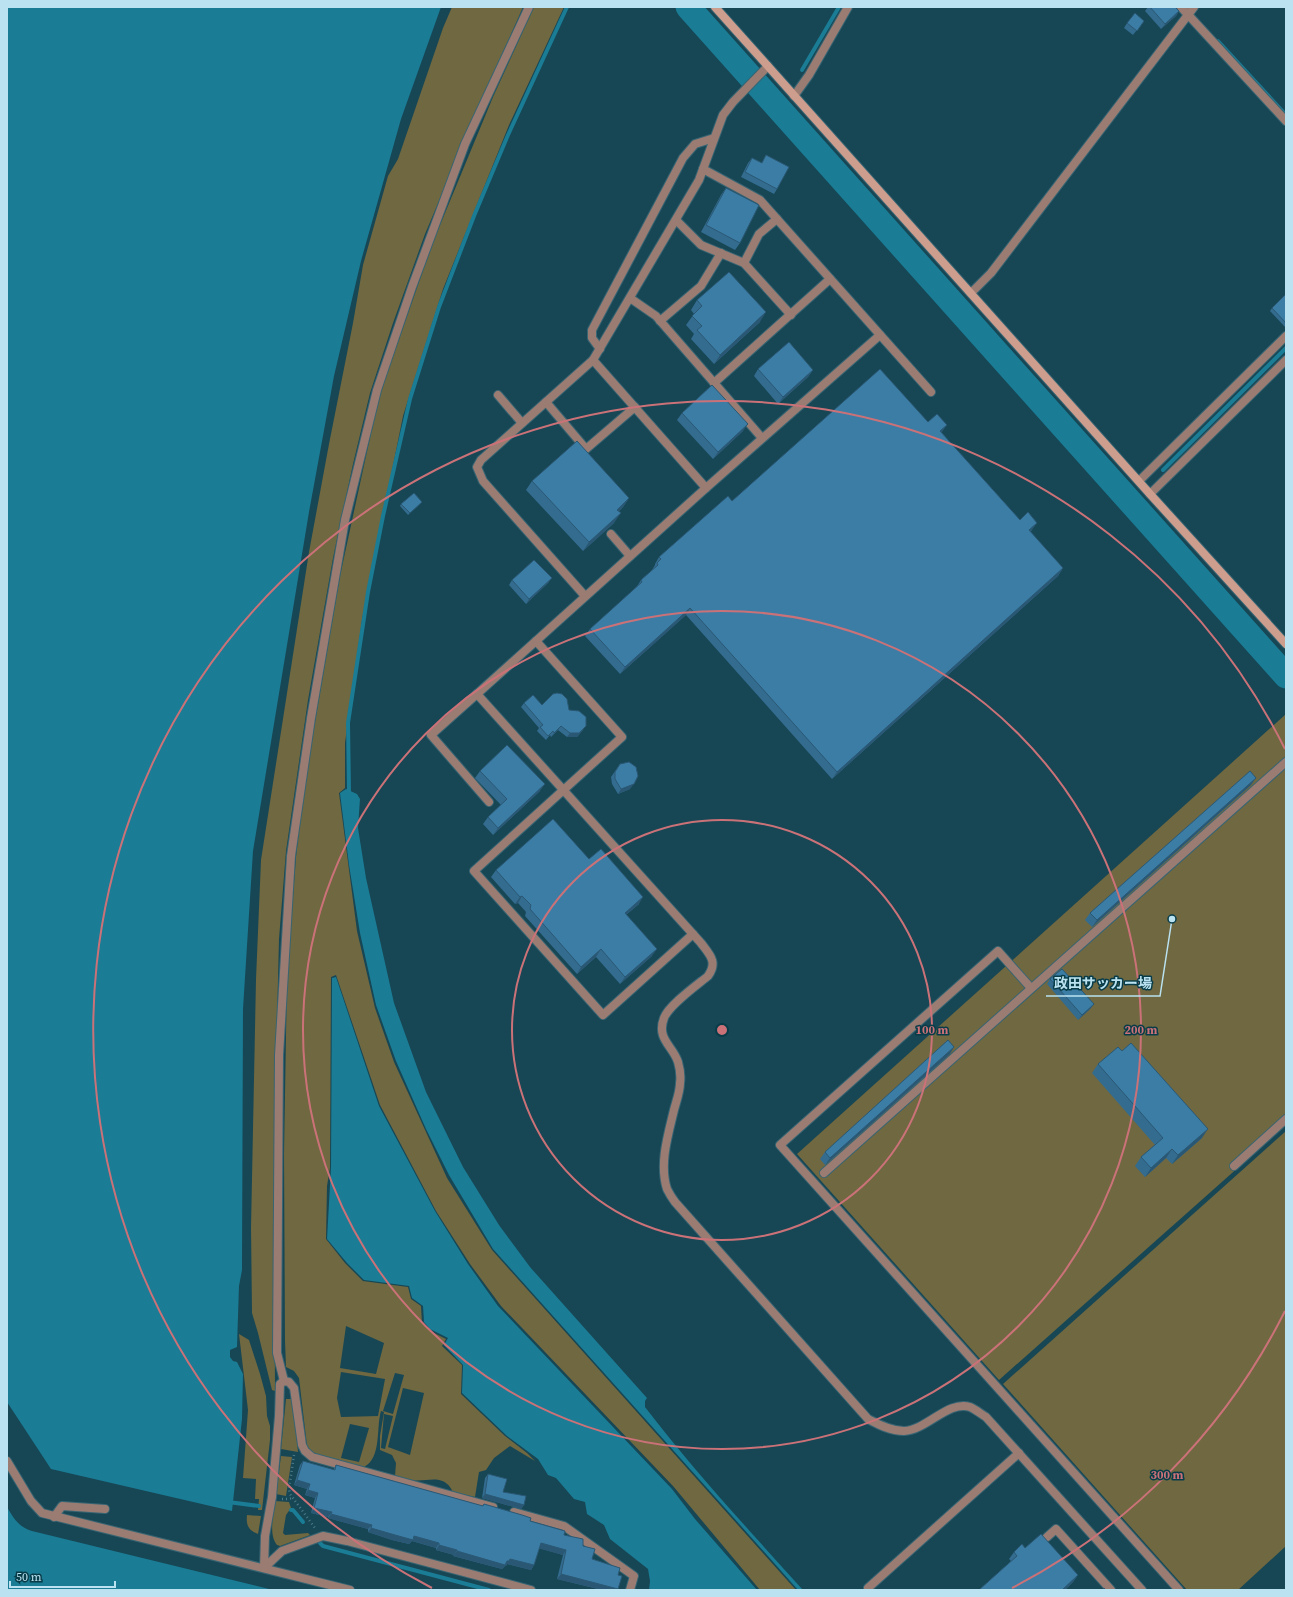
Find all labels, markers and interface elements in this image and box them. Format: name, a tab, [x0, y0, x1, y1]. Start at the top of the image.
callout: 政田サッカー場	[1046, 970, 1160, 996]
text: 政田サッカー場	[1054, 973, 1152, 993]
text: 100 m	[916, 1022, 949, 1038]
text: 200 m	[1125, 1022, 1158, 1038]
centre of rings	[715, 1023, 729, 1037]
text: 300 m	[1151, 1467, 1184, 1483]
scale bar	[10, 1563, 115, 1589]
text: 50 m	[16, 1569, 42, 1585]

